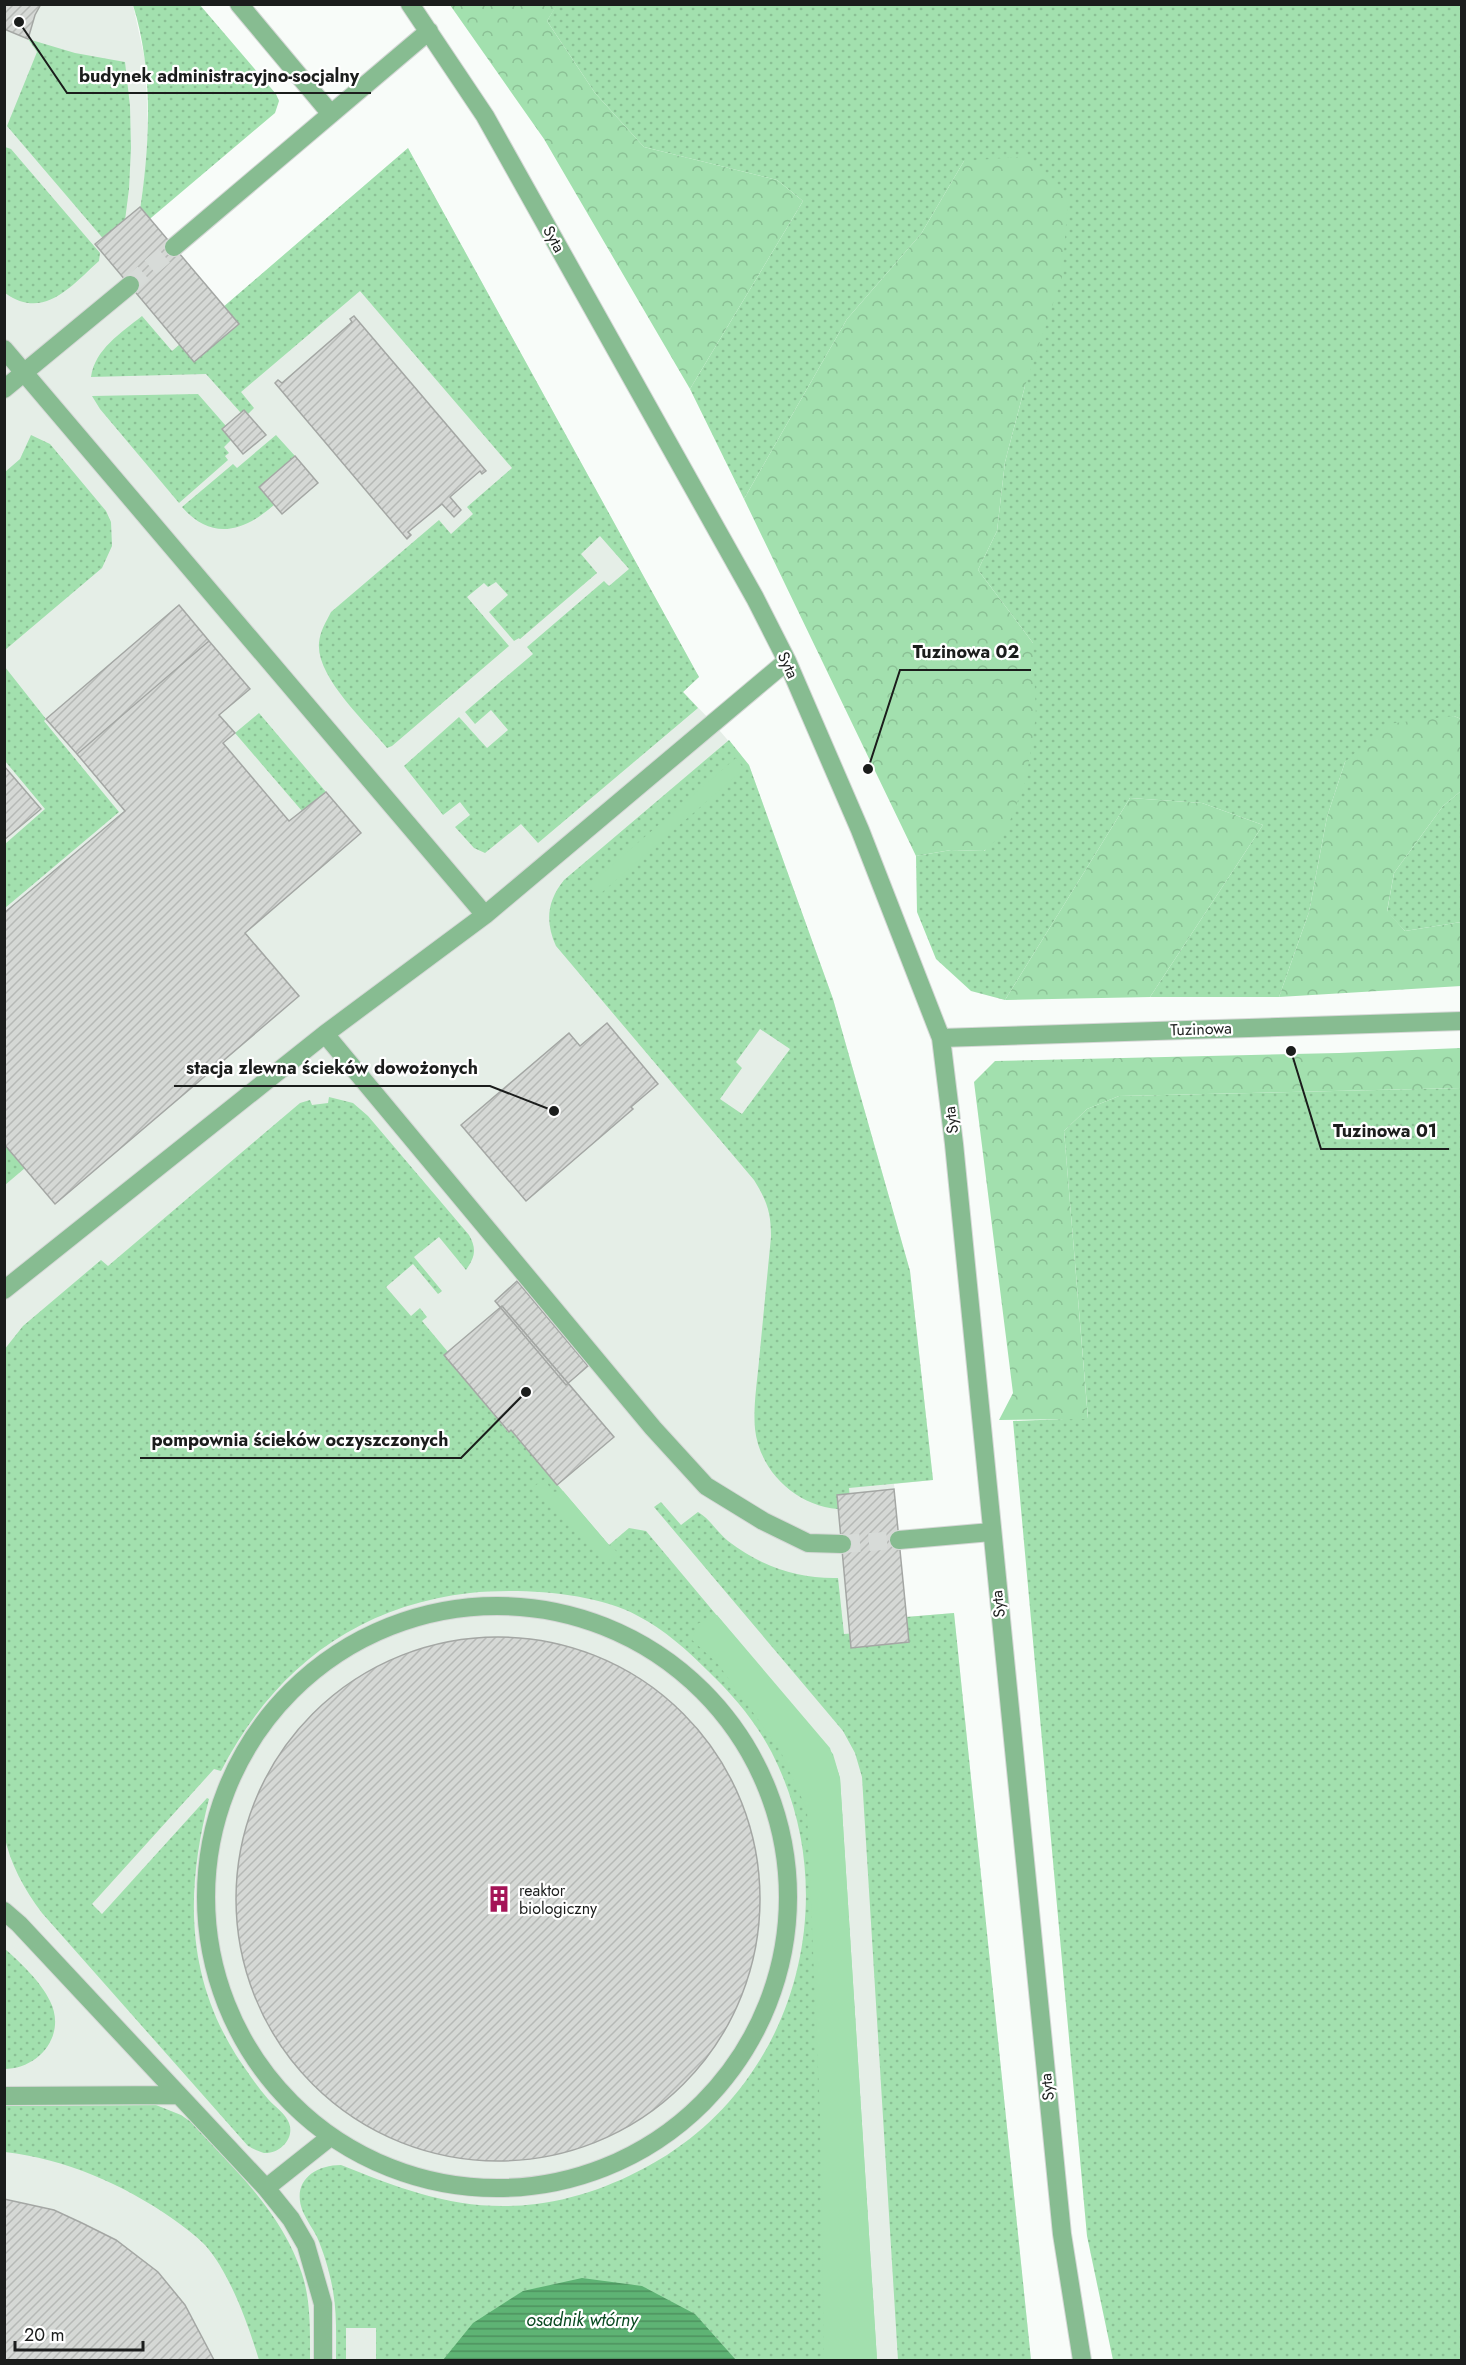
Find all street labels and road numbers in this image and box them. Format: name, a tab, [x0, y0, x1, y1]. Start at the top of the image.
street label: Syta	[537, 221, 571, 257]
street label: Syta	[772, 648, 804, 682]
street label: Tuzinowa	[1170, 1016, 1232, 1042]
street label: Syta	[938, 1105, 964, 1135]
street label: Syta	[985, 1589, 1011, 1619]
street label: Syta	[1034, 2072, 1060, 2102]

